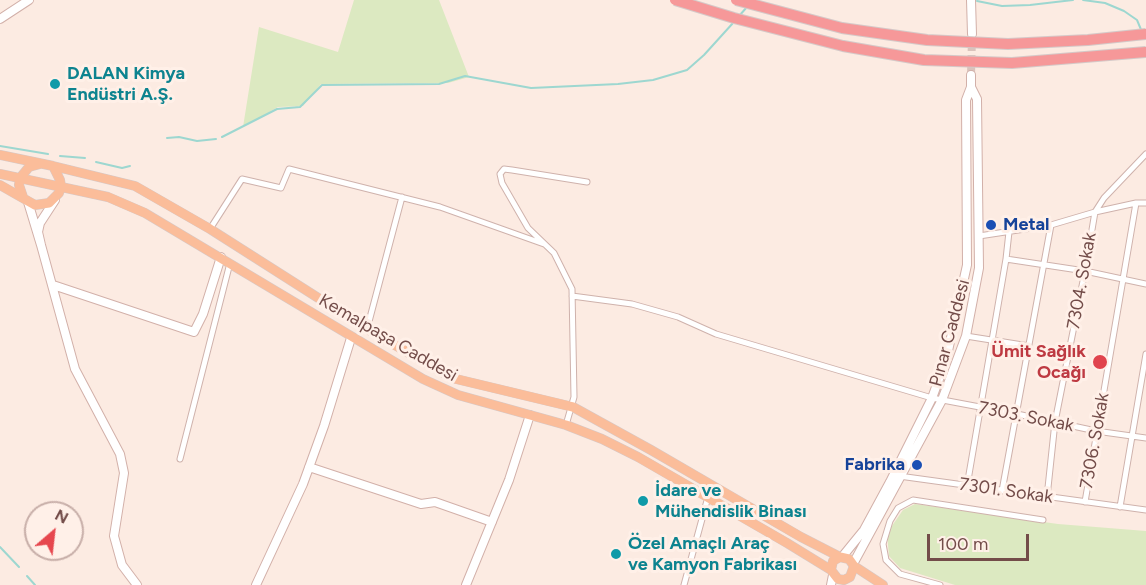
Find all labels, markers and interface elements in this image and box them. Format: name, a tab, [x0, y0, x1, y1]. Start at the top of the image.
place label: DALAN Kimya Endüstri A.Ş.	[67, 63, 185, 106]
marker: DALAN Kimya Endüstri A.Ş.	[48, 77, 62, 91]
place label: Metal	[1003, 214, 1049, 236]
marker: Metal	[984, 218, 998, 232]
street label: 7304. Sokak	[1063, 231, 1101, 331]
street label: Pınar Caddesi	[925, 277, 975, 389]
street label: Kemalpaşa Caddesi	[315, 289, 461, 387]
place label: Ümit Sağlık Ocağı	[991, 341, 1086, 384]
marker: Ümit Sağlık Ocağı	[1091, 353, 1109, 371]
street label: 7306. Sokak	[1076, 391, 1114, 491]
street label: 7303. Sokak	[976, 397, 1076, 437]
place label: Fabrika	[845, 454, 905, 476]
marker: Fabrika	[910, 458, 924, 472]
street label: 7301. Sokak	[958, 474, 1054, 508]
place label: İdare ve Mühendislik Binası	[655, 480, 807, 522]
marker: İdare ve Mühendislik Binası	[636, 494, 650, 508]
north arrow	[24, 501, 84, 561]
text: N	[52, 505, 72, 528]
scale bar	[930, 522, 1032, 560]
place label: Özel Amaçlı Araç ve Kamyon Fabrikası	[628, 533, 797, 576]
text: 100 m	[938, 533, 988, 555]
marker: Özel Amaçlı Araç ve Kamyon Fabrikası	[609, 547, 623, 561]

